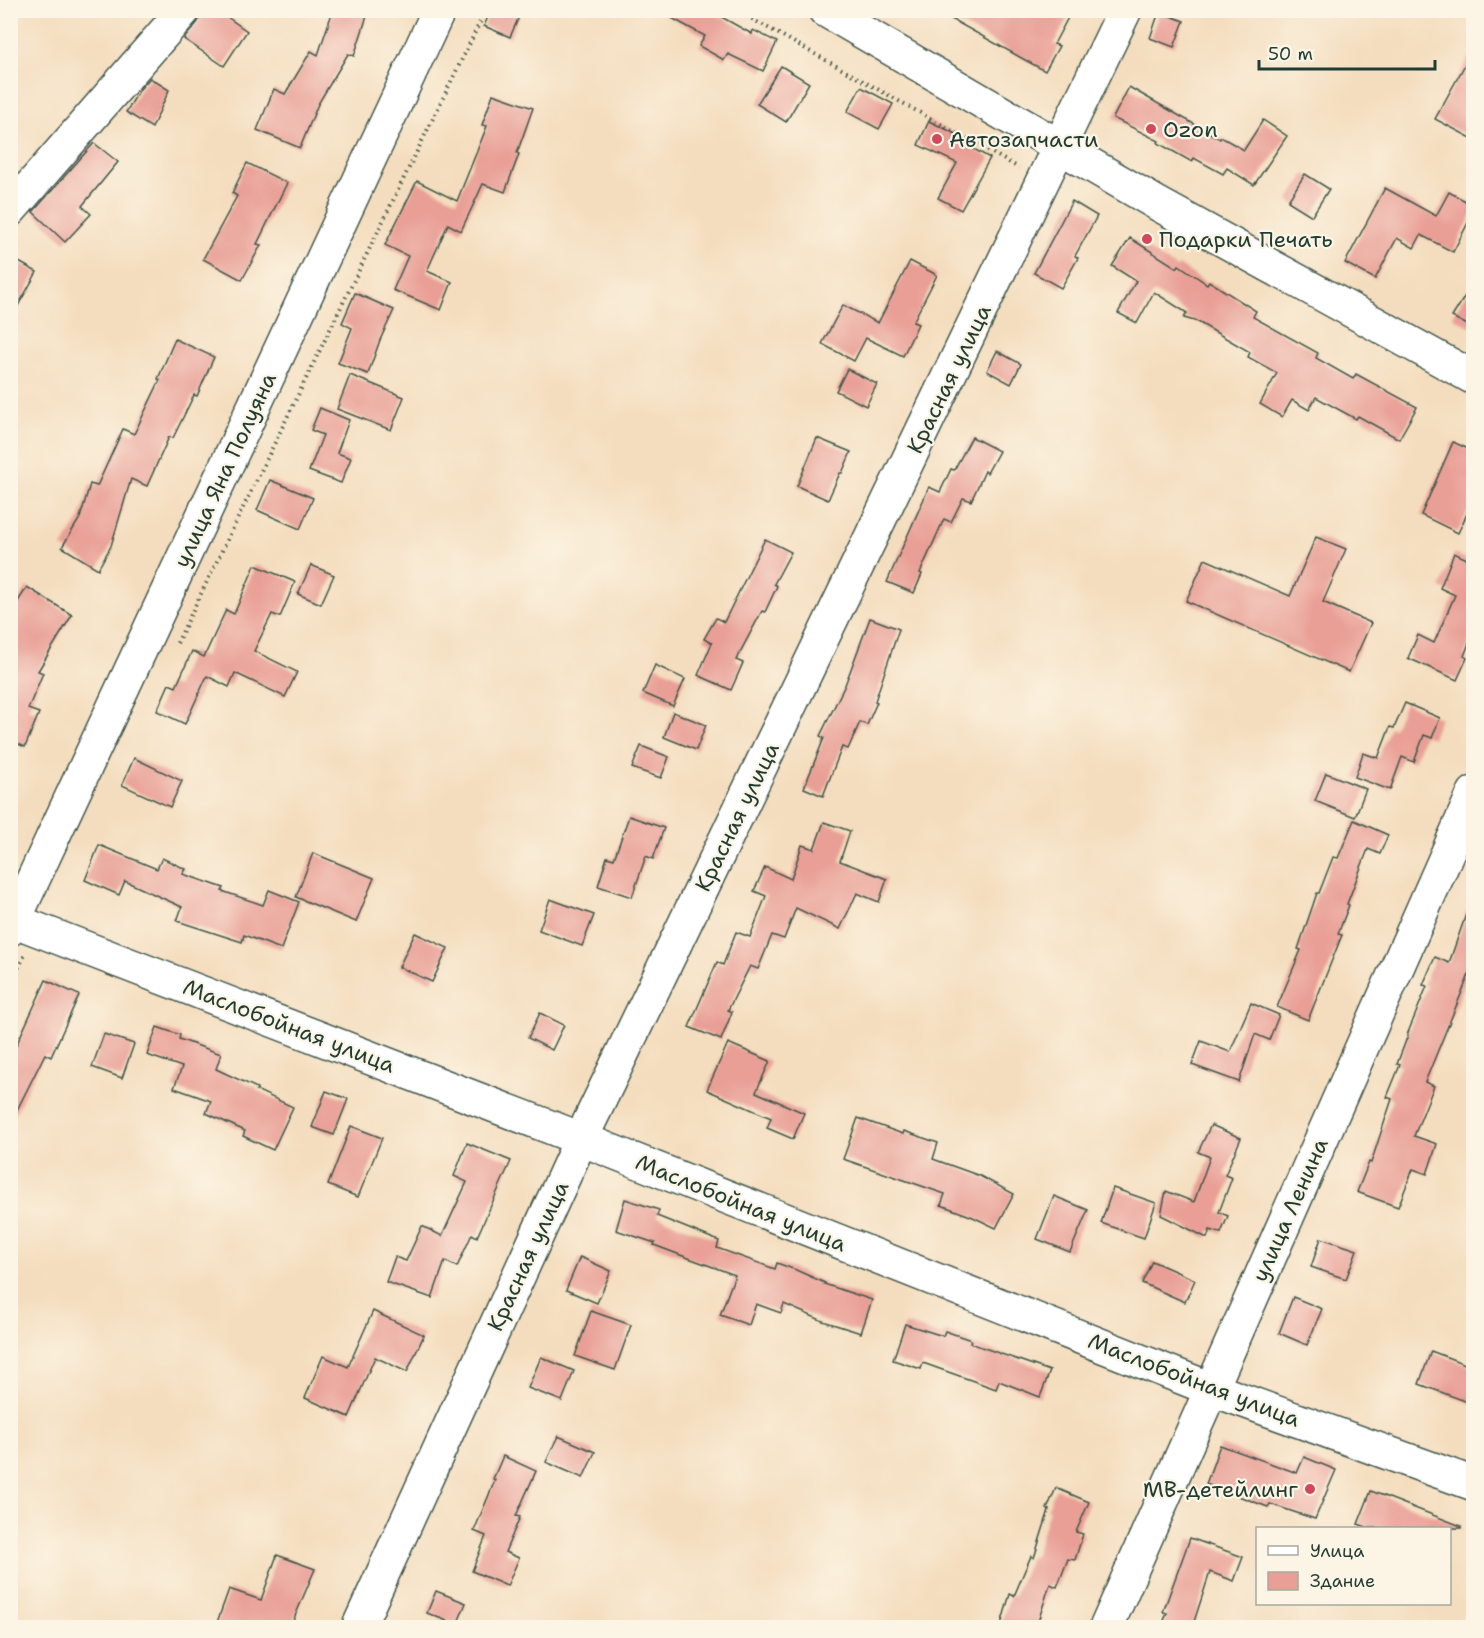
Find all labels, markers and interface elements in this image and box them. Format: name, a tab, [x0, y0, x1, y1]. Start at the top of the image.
scale bar	[1259, 33, 1434, 71]
text: 50 m	[1268, 42, 1313, 66]
place label: Ozon	[1163, 115, 1218, 144]
marker: Ozon	[1144, 122, 1158, 136]
place label: Автозапчасти	[949, 125, 1098, 154]
marker: Автозапчасти	[930, 132, 944, 146]
place label: Подарки Печать	[1159, 225, 1333, 254]
marker: Подарки Печать	[1140, 232, 1154, 246]
street label: Красная улица	[900, 299, 998, 458]
street label: улица Яна Полуяна	[167, 368, 283, 572]
street label: Красная улица	[688, 737, 786, 896]
street label: Маслобойная улица	[179, 972, 399, 1080]
street label: улица Ленина	[1245, 1133, 1335, 1286]
street label: Маслобойная улица	[631, 1147, 851, 1259]
street label: Красная улица	[480, 1176, 576, 1336]
street label: Маслобойная улица	[1084, 1326, 1304, 1434]
place label: MB-детейлинг	[1143, 1475, 1298, 1504]
marker: MB-детейлинг	[1303, 1482, 1317, 1496]
legend	[1256, 1527, 1451, 1605]
text: Улица	[1310, 1539, 1364, 1563]
text: Здание	[1310, 1569, 1375, 1593]

